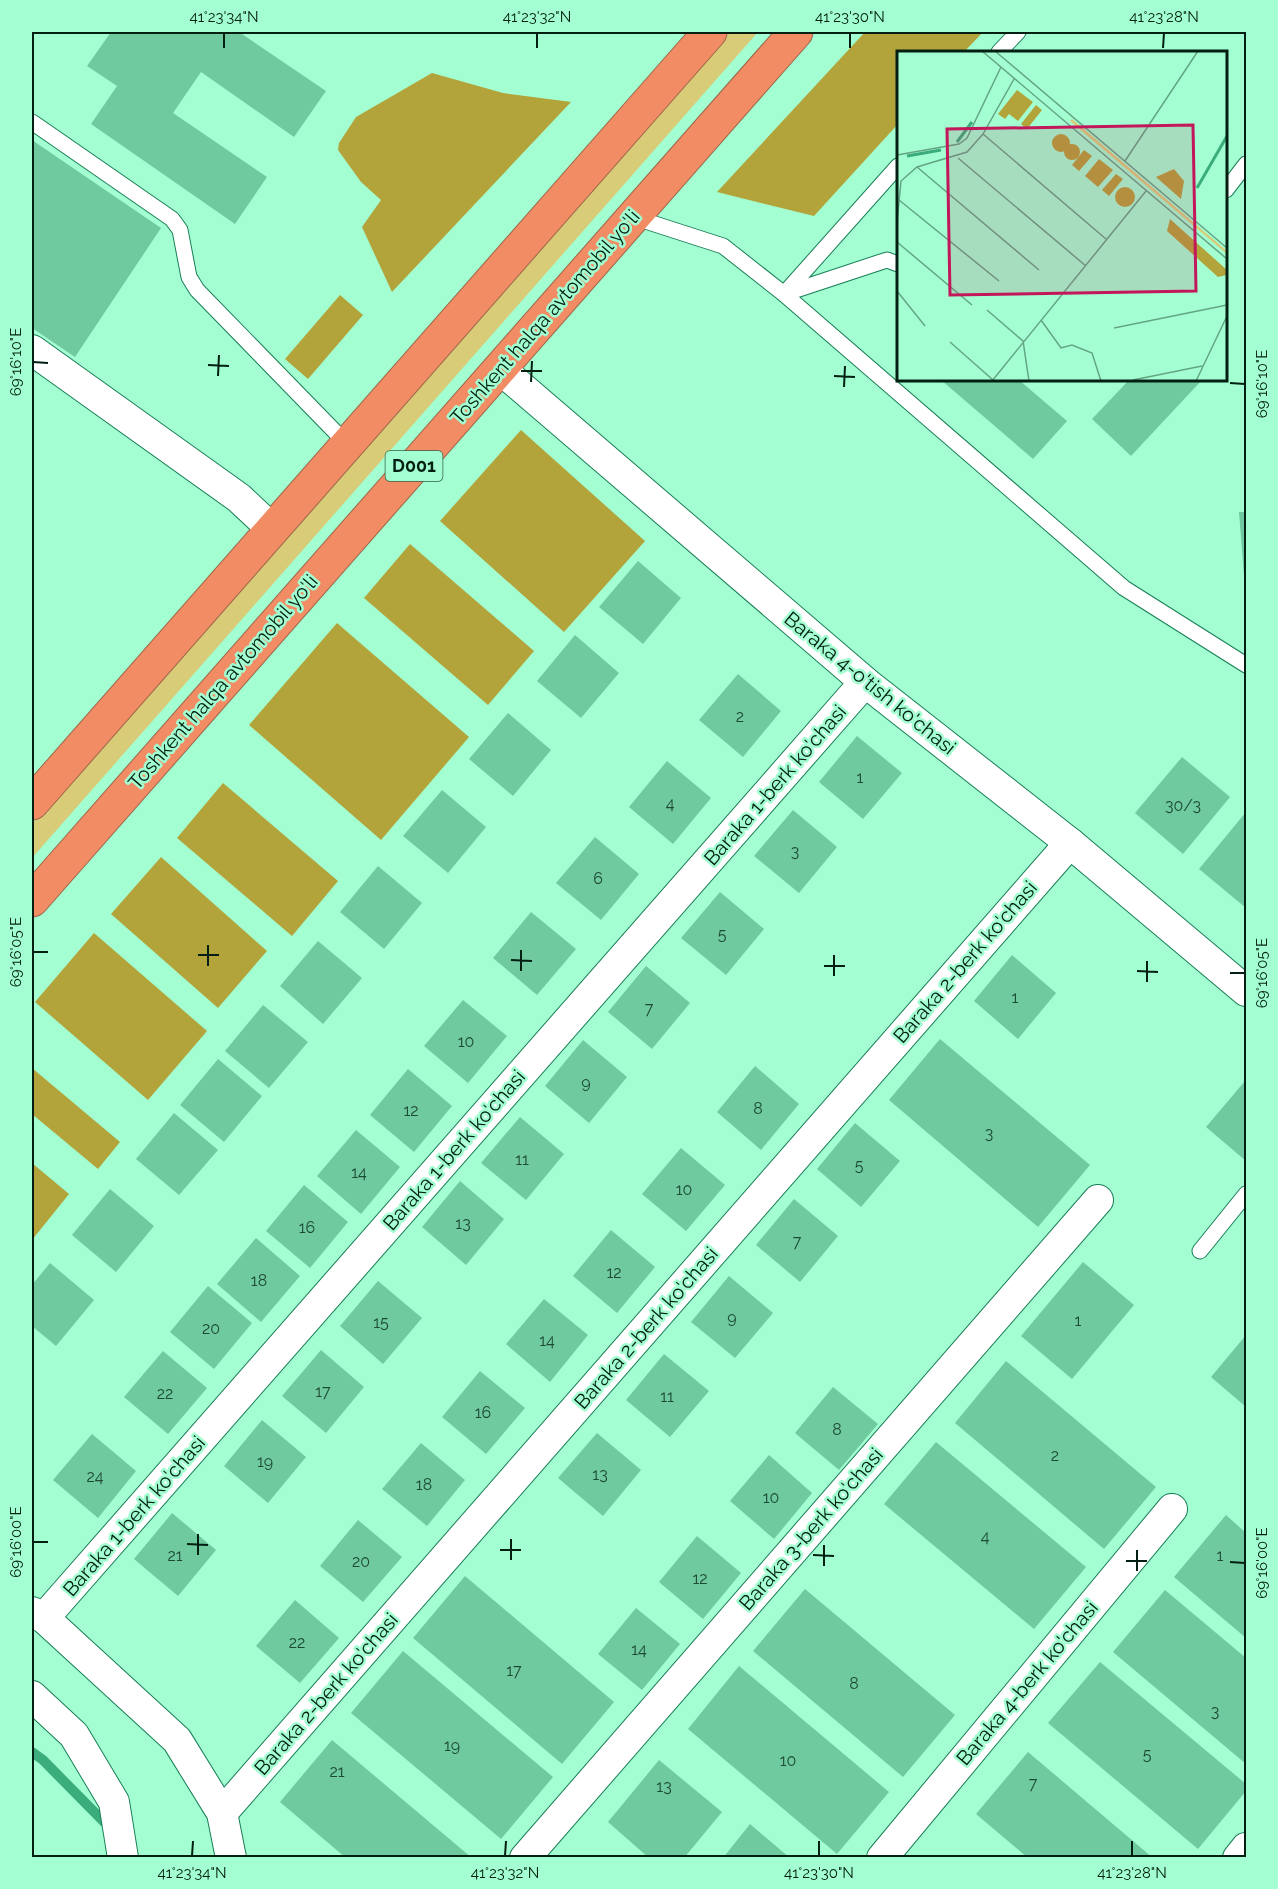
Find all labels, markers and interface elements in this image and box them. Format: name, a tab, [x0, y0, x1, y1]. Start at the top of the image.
text: 41°23'34"N	[190, 8, 258, 26]
text: 41°23'32"N	[503, 8, 571, 26]
text: 41°23'30"N	[815, 8, 885, 26]
text: 41°23'28"N	[1129, 8, 1199, 26]
inset map	[897, 51, 1227, 381]
street label: Toshkent halqa avtomobil yo'li	[445, 205, 645, 429]
text: 69°16'10"E	[7, 328, 25, 396]
text: 69°16'10"E	[1253, 350, 1271, 418]
road number: D001	[386, 451, 442, 481]
street label: Toshkent halqa avtomobil yo'li	[123, 570, 323, 794]
street label: Baraka 4-o'tish ko'chasi	[780, 607, 960, 759]
street label: Baraka 1-berk ko'chasi	[699, 700, 851, 870]
house number: 2	[736, 707, 744, 726]
house number: 1	[857, 768, 864, 787]
house number: 4	[666, 794, 675, 813]
house number: 30/3	[1165, 796, 1201, 815]
house number: 3	[791, 842, 799, 861]
house number: 6	[593, 869, 603, 888]
street label: Baraka 2-berk ko'chasi	[888, 876, 1042, 1048]
text: 69°16'05"E	[7, 917, 25, 987]
house number: 5	[718, 925, 727, 944]
text: 69°16'05"E	[1253, 938, 1271, 1008]
house number: 1	[1012, 988, 1019, 1007]
house number: 7	[645, 999, 654, 1018]
house number: 10	[458, 1032, 474, 1051]
street label: Baraka 1-berk ko'chasi	[378, 1065, 530, 1235]
house number: 9	[581, 1073, 591, 1092]
house number: 8	[753, 1099, 763, 1118]
house number: 12	[403, 1101, 419, 1120]
house number: 3	[985, 1124, 993, 1143]
house number: 11	[515, 1150, 529, 1169]
house number: 5	[855, 1156, 864, 1175]
house number: 14	[351, 1163, 367, 1182]
house number: 10	[676, 1180, 692, 1199]
house number: 13	[455, 1214, 471, 1233]
house number: 16	[299, 1218, 315, 1237]
house number: 7	[793, 1232, 802, 1251]
street label: Baraka 2-berk ko'chasi	[569, 1242, 723, 1414]
house number: 12	[606, 1263, 622, 1282]
house number: 18	[251, 1271, 267, 1290]
house number: 9	[727, 1308, 737, 1327]
house number: 1	[1075, 1311, 1082, 1330]
house number: 15	[373, 1313, 389, 1332]
house number: 20	[202, 1319, 220, 1338]
house number: 14	[539, 1331, 555, 1350]
house number: 17	[315, 1382, 331, 1401]
house number: 22	[157, 1384, 173, 1403]
house number: 11	[660, 1387, 674, 1406]
house number: 16	[475, 1403, 491, 1422]
house number: 8	[832, 1420, 842, 1439]
street label: Baraka 1-berk ko'chasi	[58, 1431, 210, 1601]
street label: Baraka 3-berk ko'chasi	[734, 1443, 888, 1615]
house number: 2	[1051, 1446, 1059, 1465]
house number: 19	[257, 1452, 273, 1471]
house number: 13	[592, 1465, 608, 1484]
house number: 24	[86, 1467, 104, 1486]
house number: 18	[416, 1475, 432, 1494]
house number: 10	[763, 1488, 779, 1507]
text: 69°16'00"E	[7, 1506, 25, 1578]
house number: 4	[981, 1527, 990, 1546]
text: 69°16'00"E	[1253, 1527, 1271, 1599]
house number: 21	[167, 1546, 183, 1565]
house number: 1	[1217, 1546, 1224, 1565]
house number: 20	[352, 1552, 370, 1571]
house number: 12	[692, 1569, 708, 1588]
street label: Baraka 4-berk ko'chasi	[951, 1596, 1103, 1770]
street label: Baraka 2-berk ko'chasi	[249, 1608, 403, 1780]
house number: 22	[289, 1633, 305, 1652]
house number: 14	[631, 1640, 647, 1659]
house number: 17	[506, 1661, 522, 1680]
house number: 8	[849, 1674, 859, 1693]
house number: 3	[1211, 1702, 1219, 1721]
house number: 19	[444, 1736, 460, 1755]
house number: 5	[1143, 1745, 1152, 1764]
house number: 10	[780, 1751, 796, 1770]
house number: 21	[329, 1762, 345, 1781]
house number: 7	[1029, 1774, 1038, 1793]
house number: 13	[656, 1777, 672, 1796]
text: 41°23'34"N	[158, 1864, 226, 1882]
text: 41°23'32"N	[471, 1864, 539, 1882]
text: 41°23'30"N	[784, 1864, 854, 1882]
text: 41°23'28"N	[1097, 1864, 1167, 1882]

